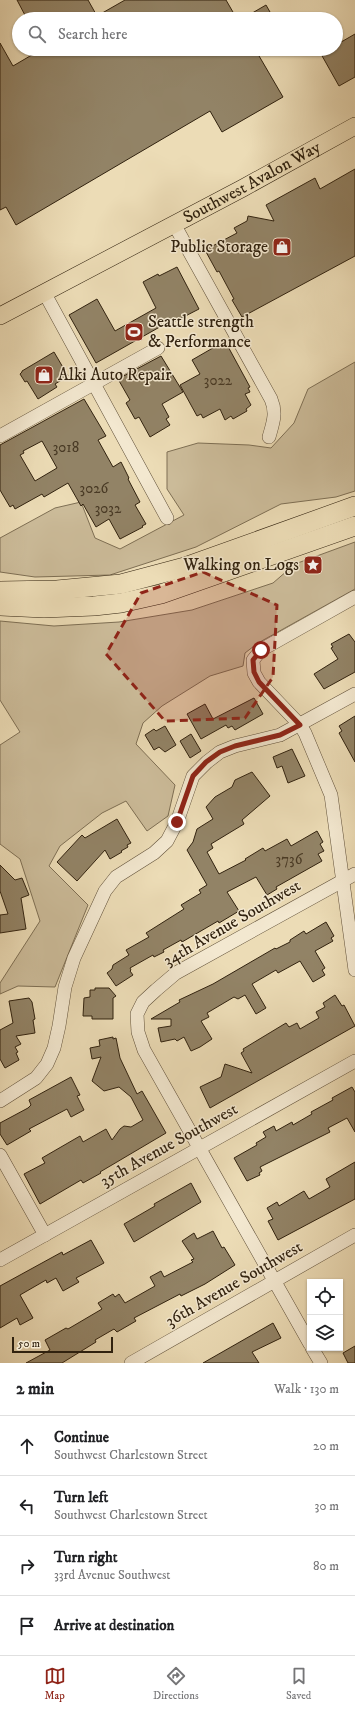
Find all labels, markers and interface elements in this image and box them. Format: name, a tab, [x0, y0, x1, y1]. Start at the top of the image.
search box	[12, 12, 343, 56]
icon: search	[26, 23, 48, 45]
text: Search here	[58, 25, 127, 44]
street label: Southwest Avalon Way	[179, 136, 325, 229]
place label: Public Storage	[170, 236, 268, 258]
shop icon: Public Storage	[271, 236, 293, 258]
place label: Seattle strength & Performance	[148, 311, 254, 353]
sports icon: Seattle strength & Performance	[123, 321, 145, 343]
shop icon: Alki Auto Repair	[33, 364, 55, 386]
place label: Alki Auto Repair	[58, 364, 172, 386]
house number: 3022	[204, 371, 233, 390]
house number: 3018	[53, 438, 79, 457]
house number: 3026	[80, 479, 110, 498]
house number: 3032	[95, 499, 122, 518]
place label: Walking on Logs	[182, 554, 299, 576]
place icon: Walking on Logs	[302, 554, 324, 576]
route start	[252, 641, 270, 659]
route end	[168, 813, 186, 831]
house number: 3736	[276, 850, 304, 869]
street label: 34th Avenue Southwest	[159, 874, 305, 971]
street label: 35th Avenue Southwest	[96, 1098, 242, 1192]
street label: 36th Avenue Southwest	[162, 1236, 307, 1332]
map controls	[307, 1279, 343, 1351]
button: locate	[307, 1279, 343, 1315]
button: layers	[307, 1315, 343, 1351]
scale bar	[12, 1335, 113, 1354]
text: 50 m	[18, 1337, 40, 1351]
text: 2 min	[16, 1378, 54, 1400]
text: Walk · 130 m	[274, 1381, 339, 1397]
text: Continue	[54, 1428, 109, 1447]
icon: ahead	[16, 1435, 38, 1457]
text: 20 m	[313, 1438, 339, 1454]
text: Southwest Charlestown Street	[54, 1447, 208, 1463]
text: Turn left	[54, 1488, 108, 1507]
icon: left	[16, 1495, 38, 1517]
text: 30 m	[315, 1498, 339, 1514]
text: Southwest Charlestown Street	[54, 1507, 208, 1523]
text: Turn right	[54, 1548, 117, 1567]
icon: right	[16, 1555, 38, 1577]
text: 80 m	[313, 1558, 339, 1574]
text: 33rd Avenue Southwest	[54, 1567, 171, 1583]
icon: arrive	[16, 1615, 38, 1637]
text: Arrive at destination	[54, 1616, 174, 1635]
tab: Map	[44, 1665, 66, 1703]
tab: Directions	[153, 1665, 199, 1703]
tab: Saved	[286, 1665, 311, 1703]

